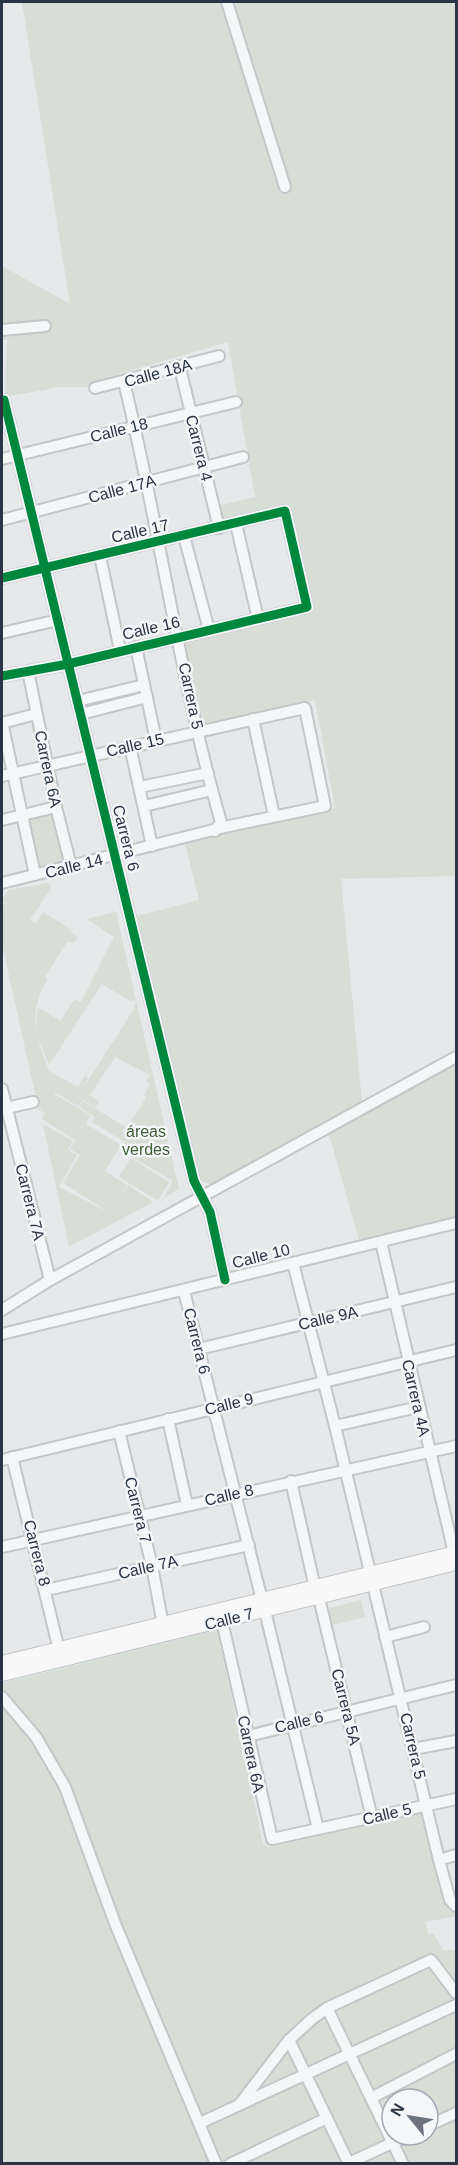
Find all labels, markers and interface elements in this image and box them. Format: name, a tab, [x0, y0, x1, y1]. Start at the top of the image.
street label: Calle 18A	[122, 356, 194, 390]
street label: Carrera 4	[183, 413, 215, 483]
street label: Calle 18	[88, 415, 150, 445]
street label: Calle 17A	[86, 472, 158, 506]
street label: Calle 17	[109, 516, 171, 546]
street label: Calle 16	[120, 613, 182, 643]
street label: Carrera 5	[176, 661, 206, 731]
street label: Carrera 6A	[32, 729, 65, 809]
street label: Calle 15	[104, 730, 166, 760]
street label: Carrera 6	[110, 803, 142, 873]
street label: Calle 14	[43, 851, 105, 881]
park label: áreas verdes	[122, 1123, 170, 1158]
street label: Carrera 7A	[12, 1162, 48, 1242]
street label: Calle 10	[230, 1241, 292, 1271]
street label: Calle 9A	[297, 1303, 360, 1333]
street label: Carrera 6	[181, 1306, 213, 1376]
street label: Carrera 4A	[399, 1358, 433, 1438]
street label: Calle 9	[203, 1390, 255, 1418]
street label: Carrera 7	[122, 1475, 154, 1545]
street label: Calle 8	[203, 1481, 255, 1509]
street label: Carrera 8	[21, 1518, 53, 1588]
street label: Calle 7A	[117, 1552, 180, 1582]
street label: Calle 7	[203, 1605, 255, 1633]
street label: Carrera 5A	[328, 1667, 364, 1747]
street label: Calle 6	[273, 1708, 325, 1736]
street label: Carrera 5	[397, 1711, 429, 1781]
street label: Carrera 6A	[235, 1714, 268, 1794]
street label: Calle 5	[361, 1800, 413, 1828]
north arrow	[380, 2087, 440, 2147]
text: N	[387, 2100, 408, 2119]

